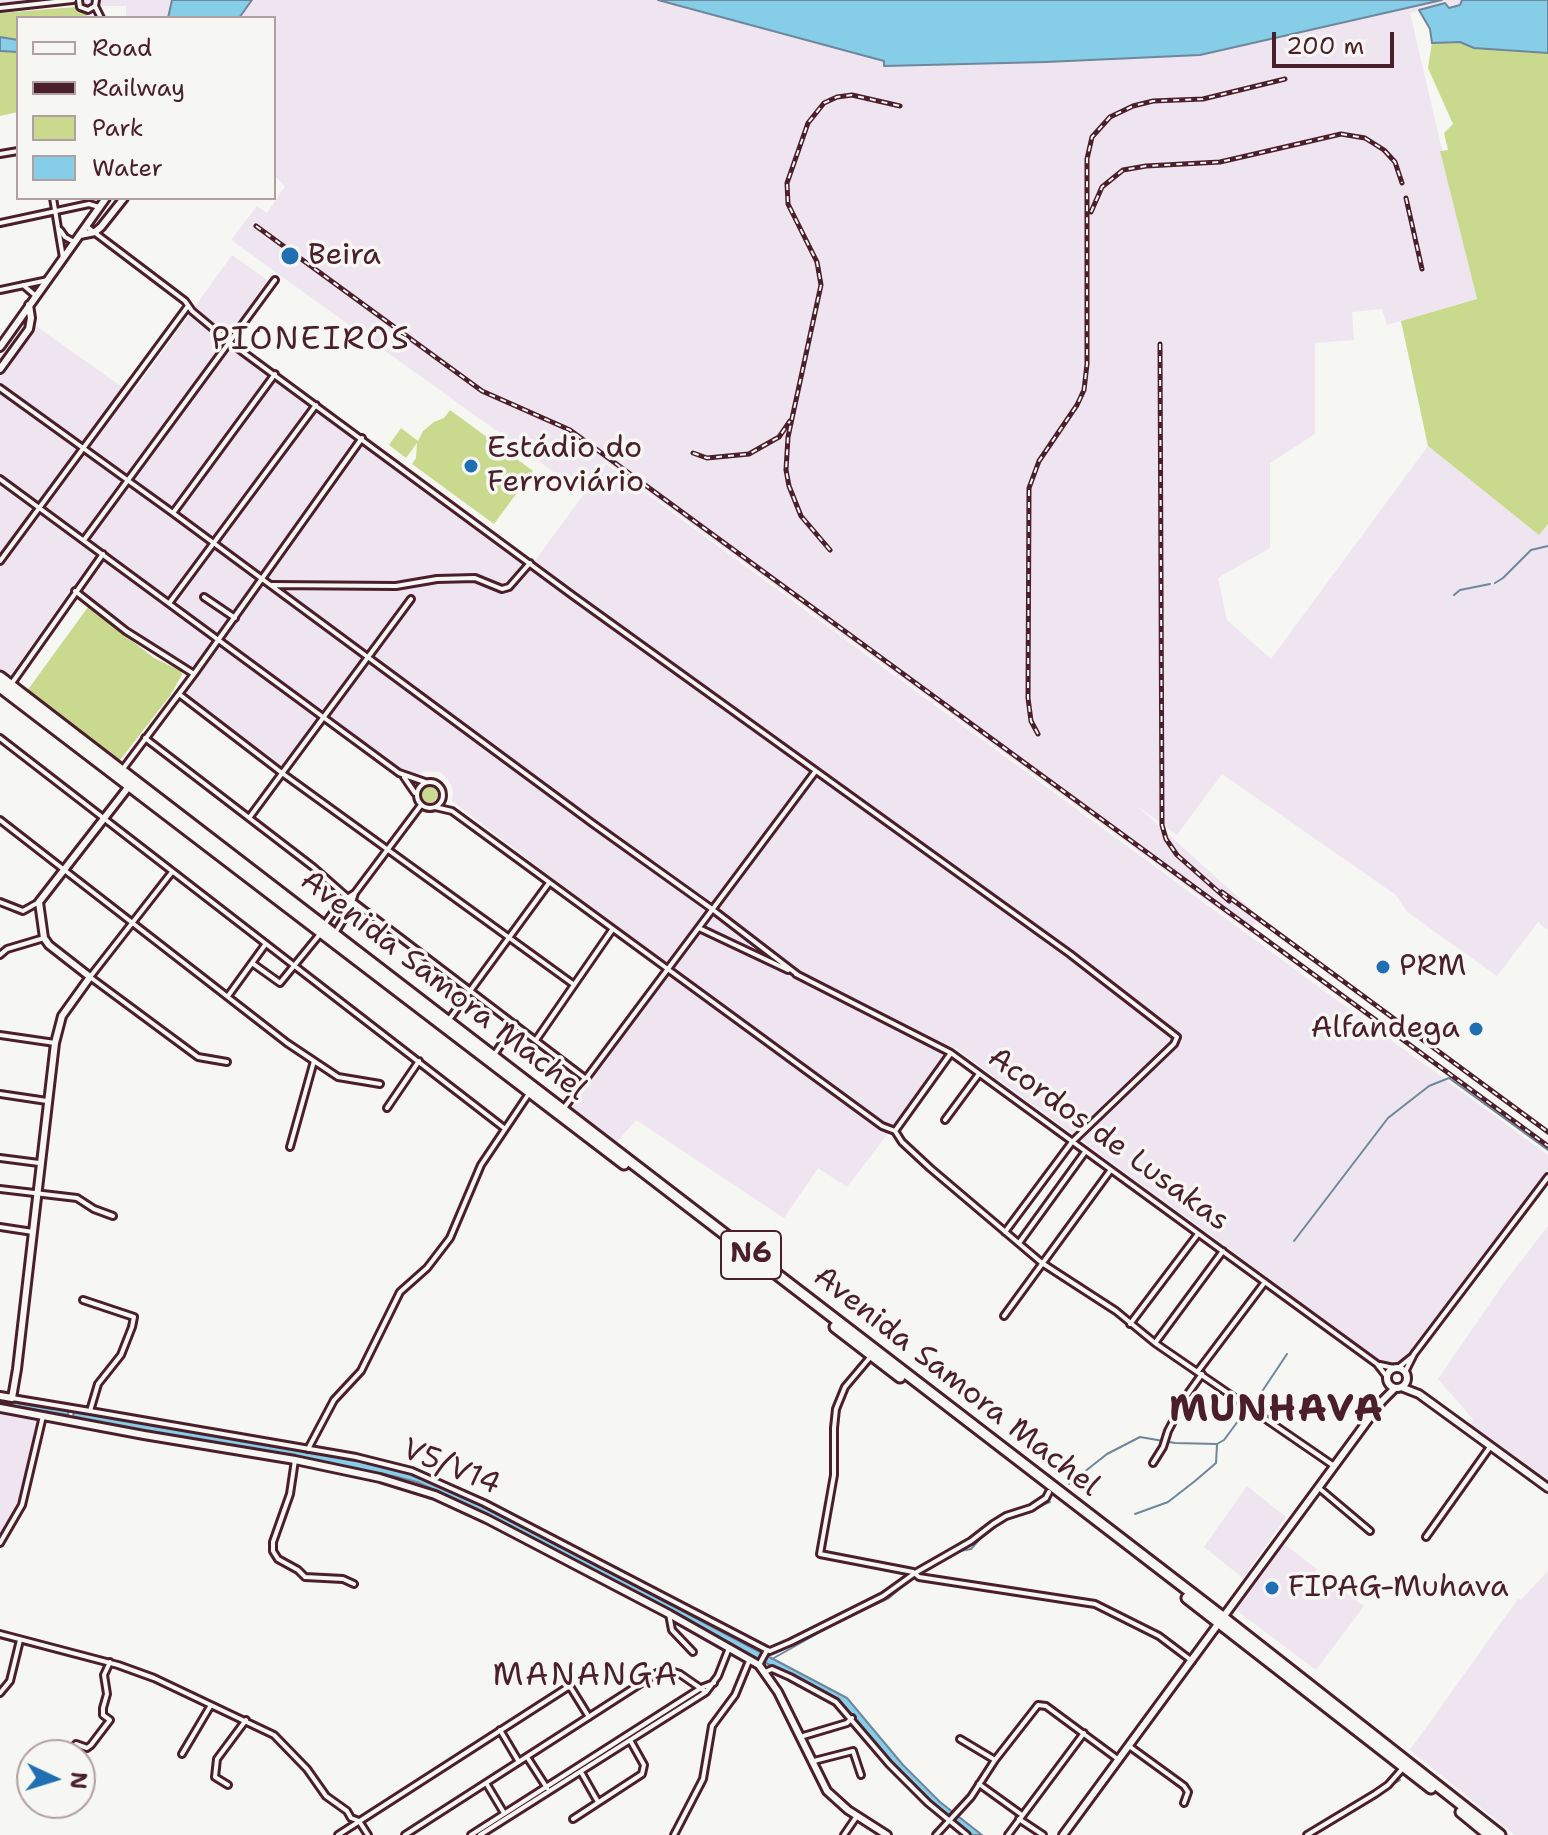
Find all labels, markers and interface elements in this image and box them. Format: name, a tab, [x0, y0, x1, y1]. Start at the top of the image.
legend	[16, 16, 276, 200]
scale bar	[1276, 16, 1398, 66]
text: 200 m	[1286, 30, 1364, 62]
text: Road	[92, 32, 152, 64]
text: Railway	[92, 72, 185, 104]
text: Park	[92, 112, 144, 144]
text: Water	[92, 152, 163, 184]
place label: Beira	[308, 238, 381, 274]
marker: Beira	[279, 245, 301, 267]
district label: PIONEIROS	[211, 322, 411, 360]
place label: Estádio do Ferroviário	[487, 431, 644, 502]
marker: Estádio do Ferroviário	[462, 457, 480, 475]
street label: Avenida Samora Machel	[293, 863, 593, 1109]
place label: PRM	[1399, 949, 1466, 985]
marker: PRM	[1374, 958, 1392, 976]
place label: Alfandega	[1311, 1011, 1460, 1047]
marker: Alfandega	[1467, 1020, 1485, 1038]
street label: Acordos de Lusakas	[980, 1040, 1236, 1240]
road number: N6	[721, 1231, 781, 1279]
street label: Avenida Samora Machel	[806, 1259, 1106, 1505]
district label: MUNHAVA	[1169, 1388, 1385, 1434]
street label: V5/V14	[397, 1432, 505, 1504]
place label: FIPAG-Muhava	[1288, 1570, 1509, 1606]
marker: FIPAG-Muhava	[1263, 1579, 1281, 1597]
district label: MANANGA	[493, 1658, 679, 1696]
north arrow	[16, 1739, 96, 1819]
text: N	[63, 1771, 94, 1790]

